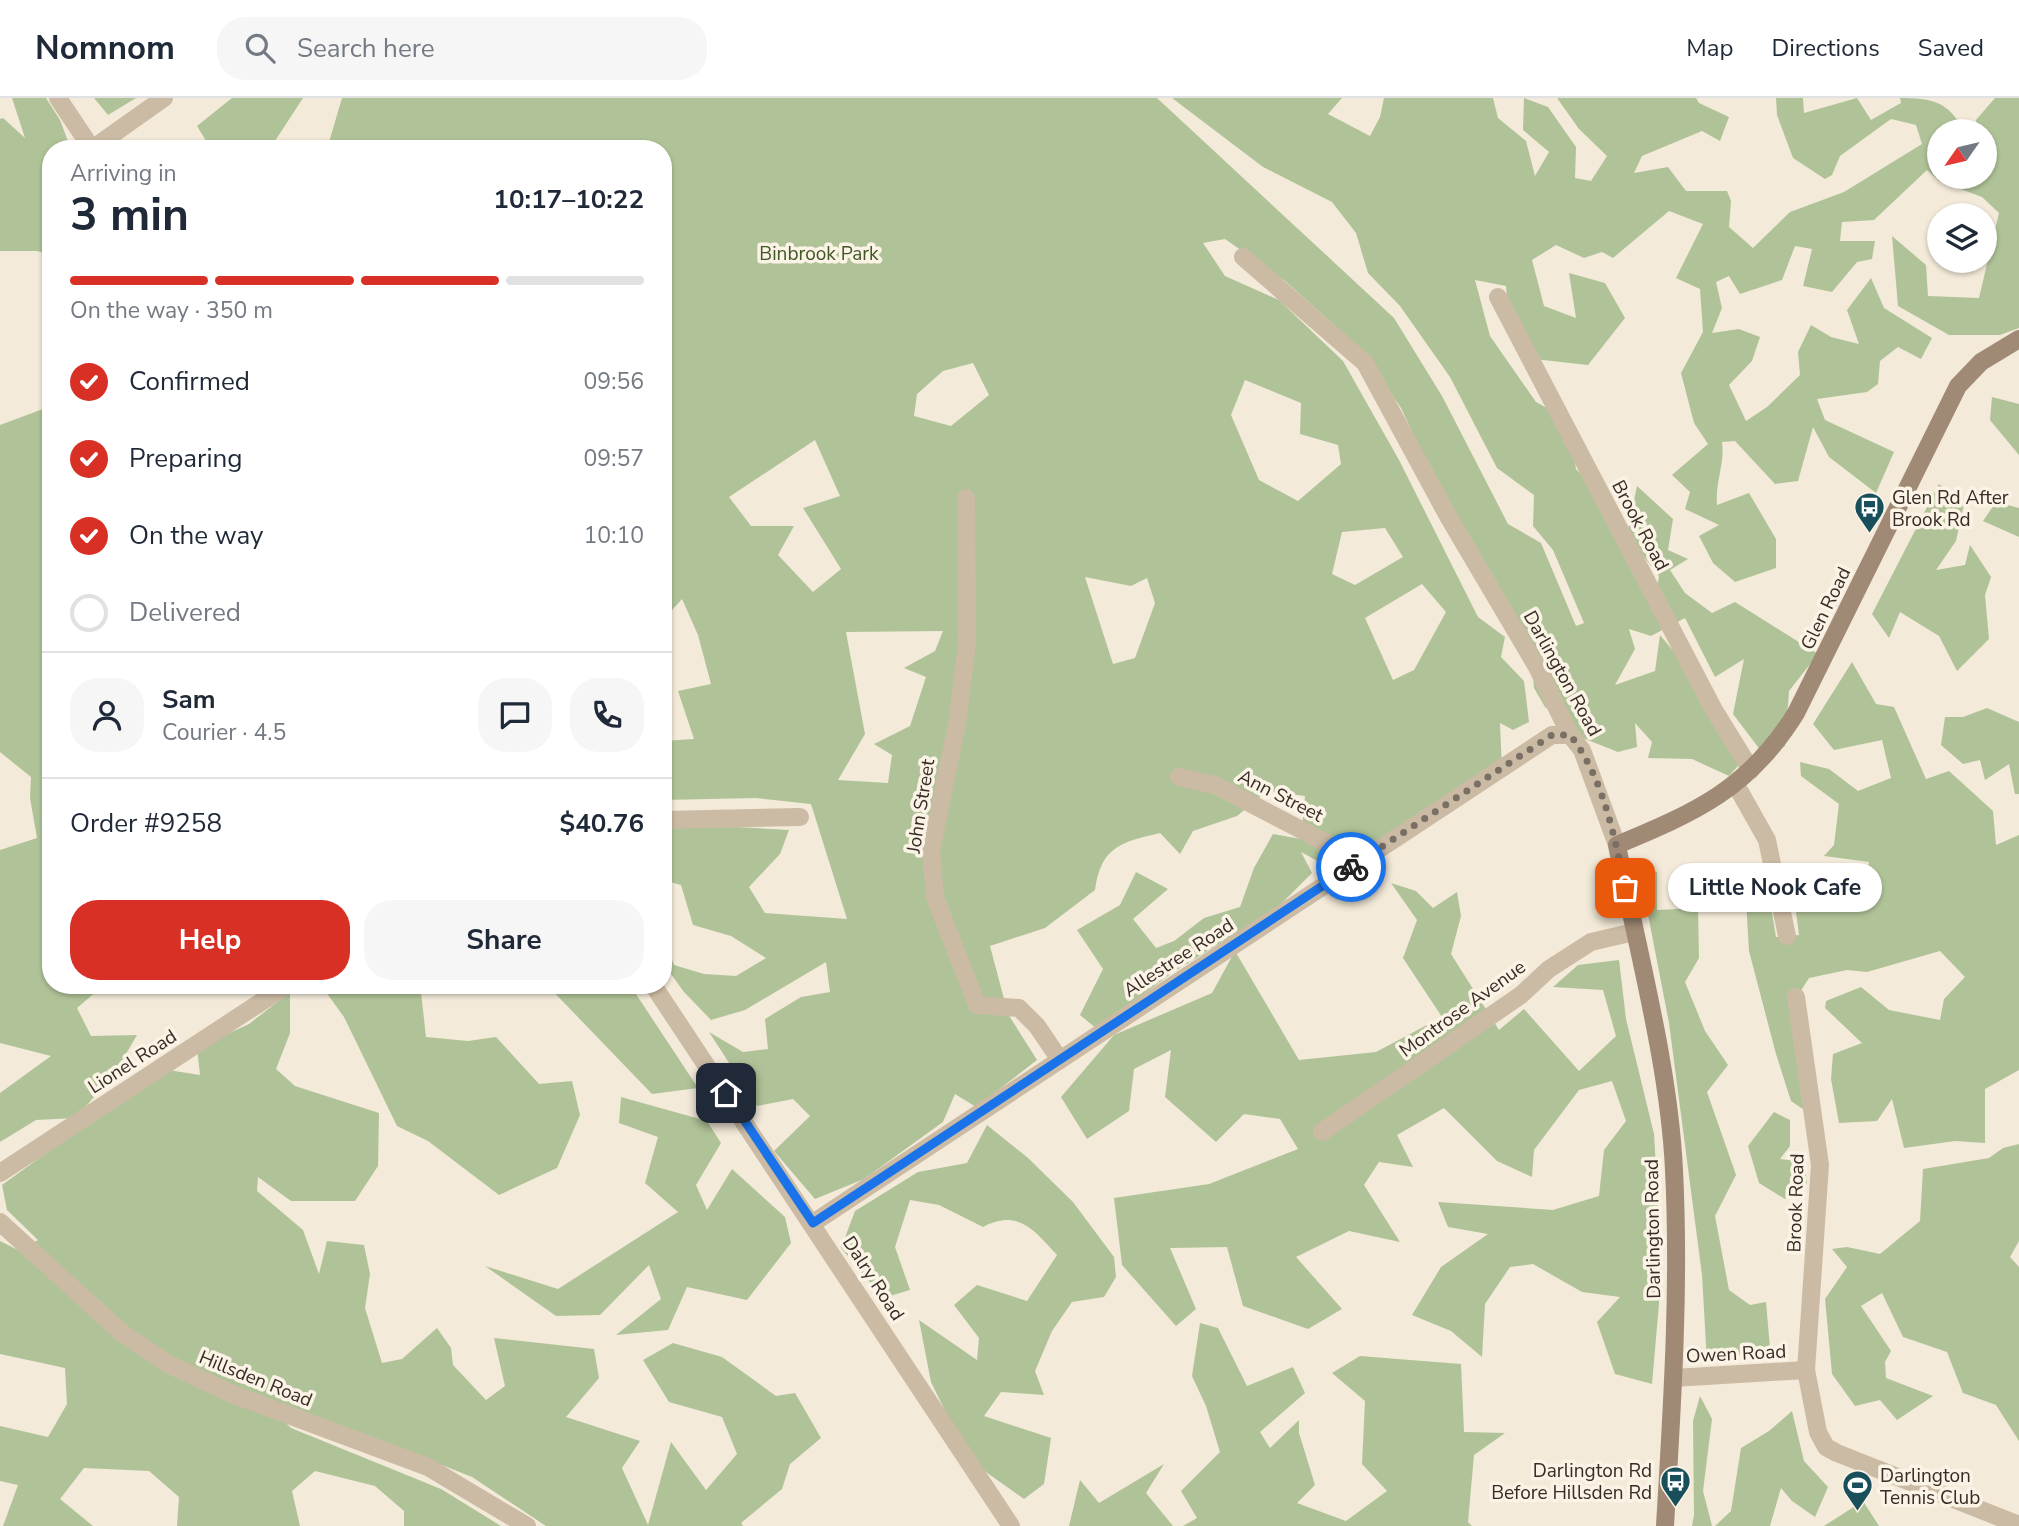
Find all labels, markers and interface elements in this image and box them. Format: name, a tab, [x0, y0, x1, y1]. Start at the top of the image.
search box	[217, 17, 707, 80]
text: Nomnom	[35, 26, 175, 71]
icon: search	[241, 29, 279, 67]
text: Search here	[297, 31, 435, 66]
text: Map	[1686, 32, 1733, 64]
text: Directions	[1771, 32, 1880, 64]
text: Saved	[1918, 32, 1984, 64]
north arrow	[1927, 119, 1997, 189]
map controls	[1927, 119, 1997, 273]
text: Arriving in	[70, 158, 177, 189]
text: 10:17–10:22	[493, 182, 644, 217]
text: 3 min	[70, 183, 189, 246]
button: layers	[1927, 203, 1997, 273]
park label: Binbrook Park	[759, 241, 879, 267]
text: On the way · 350 m	[70, 295, 273, 326]
icon: check	[70, 363, 108, 401]
text: Confirmed	[129, 364, 250, 399]
text: 09:56	[584, 366, 644, 397]
icon: check	[70, 440, 108, 478]
text: Preparing	[129, 441, 242, 476]
text: 09:57	[584, 443, 644, 474]
street label: Brook Road	[1605, 476, 1675, 575]
place label: Glen Rd After Brook Rd	[1892, 485, 2009, 533]
bus stop icon: Glen Rd After Brook Rd	[1852, 491, 1886, 535]
icon: check	[70, 517, 108, 555]
text: On the way	[129, 518, 263, 553]
text: 10:10	[584, 520, 644, 551]
street label: Glen Road	[1795, 563, 1857, 654]
text: Delivered	[129, 595, 241, 630]
street label: Darlington Road	[1517, 606, 1607, 741]
button: person	[70, 678, 144, 752]
button: chat	[478, 678, 552, 752]
button: phone	[570, 678, 644, 752]
text: Sam	[162, 682, 215, 717]
text: Courier · 4.5	[162, 717, 286, 748]
street label: John Street	[901, 757, 941, 856]
street label: Ann Street	[1234, 763, 1328, 829]
text: Order #9258	[70, 806, 222, 841]
text: $40.76	[560, 806, 644, 841]
courier	[1316, 832, 1386, 902]
icon: bike	[1332, 848, 1370, 886]
pin	[1595, 858, 1655, 918]
callout: Little Nook Cafe	[1667, 864, 1880, 912]
icon: bag	[1606, 869, 1644, 907]
text: Little Nook Cafe	[1689, 872, 1861, 903]
button: Help	[70, 900, 350, 980]
button: Share	[364, 900, 644, 980]
street label: Allestree Road	[1118, 912, 1239, 1003]
street label: Montrose Avenue	[1394, 954, 1531, 1063]
street label: Lionel Road	[83, 1023, 182, 1100]
pin	[696, 1063, 756, 1123]
icon: home	[707, 1074, 745, 1112]
street label: Brook Road	[1781, 1153, 1811, 1253]
street label: Darlington Road	[1639, 1159, 1667, 1299]
street label: Dalry Road	[836, 1231, 910, 1326]
street label: Owen Road	[1685, 1338, 1787, 1370]
street label: Hillsden Road	[195, 1344, 316, 1414]
place label: Darlington Rd Before Hillsden Rd	[1491, 1458, 1652, 1506]
place label: Darlington Tennis Club	[1880, 1463, 1980, 1511]
bus stop icon: Darlington Rd Before Hillsden Rd	[1658, 1464, 1692, 1508]
sports icon: Darlington Tennis Club	[1840, 1469, 1874, 1513]

